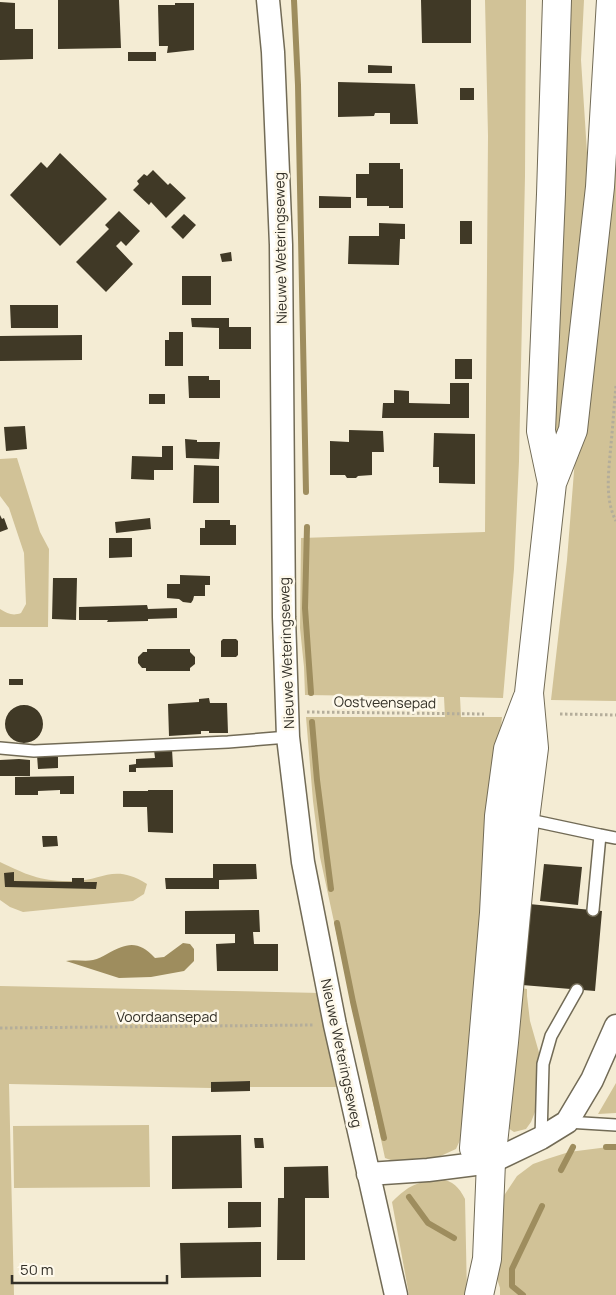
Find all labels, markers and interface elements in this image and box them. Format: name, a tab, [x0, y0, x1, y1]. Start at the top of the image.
street label: Nieuwe Weteringseweg	[269, 172, 291, 324]
street label: Nieuwe Weteringseweg	[274, 577, 298, 729]
street label: Oostveensepad	[334, 692, 436, 712]
street label: Nieuwe Weteringseweg	[317, 977, 367, 1129]
street label: Voordaansepad	[117, 1007, 217, 1026]
scale bar	[12, 1252, 168, 1284]
text: 50 m	[20, 1259, 54, 1280]

